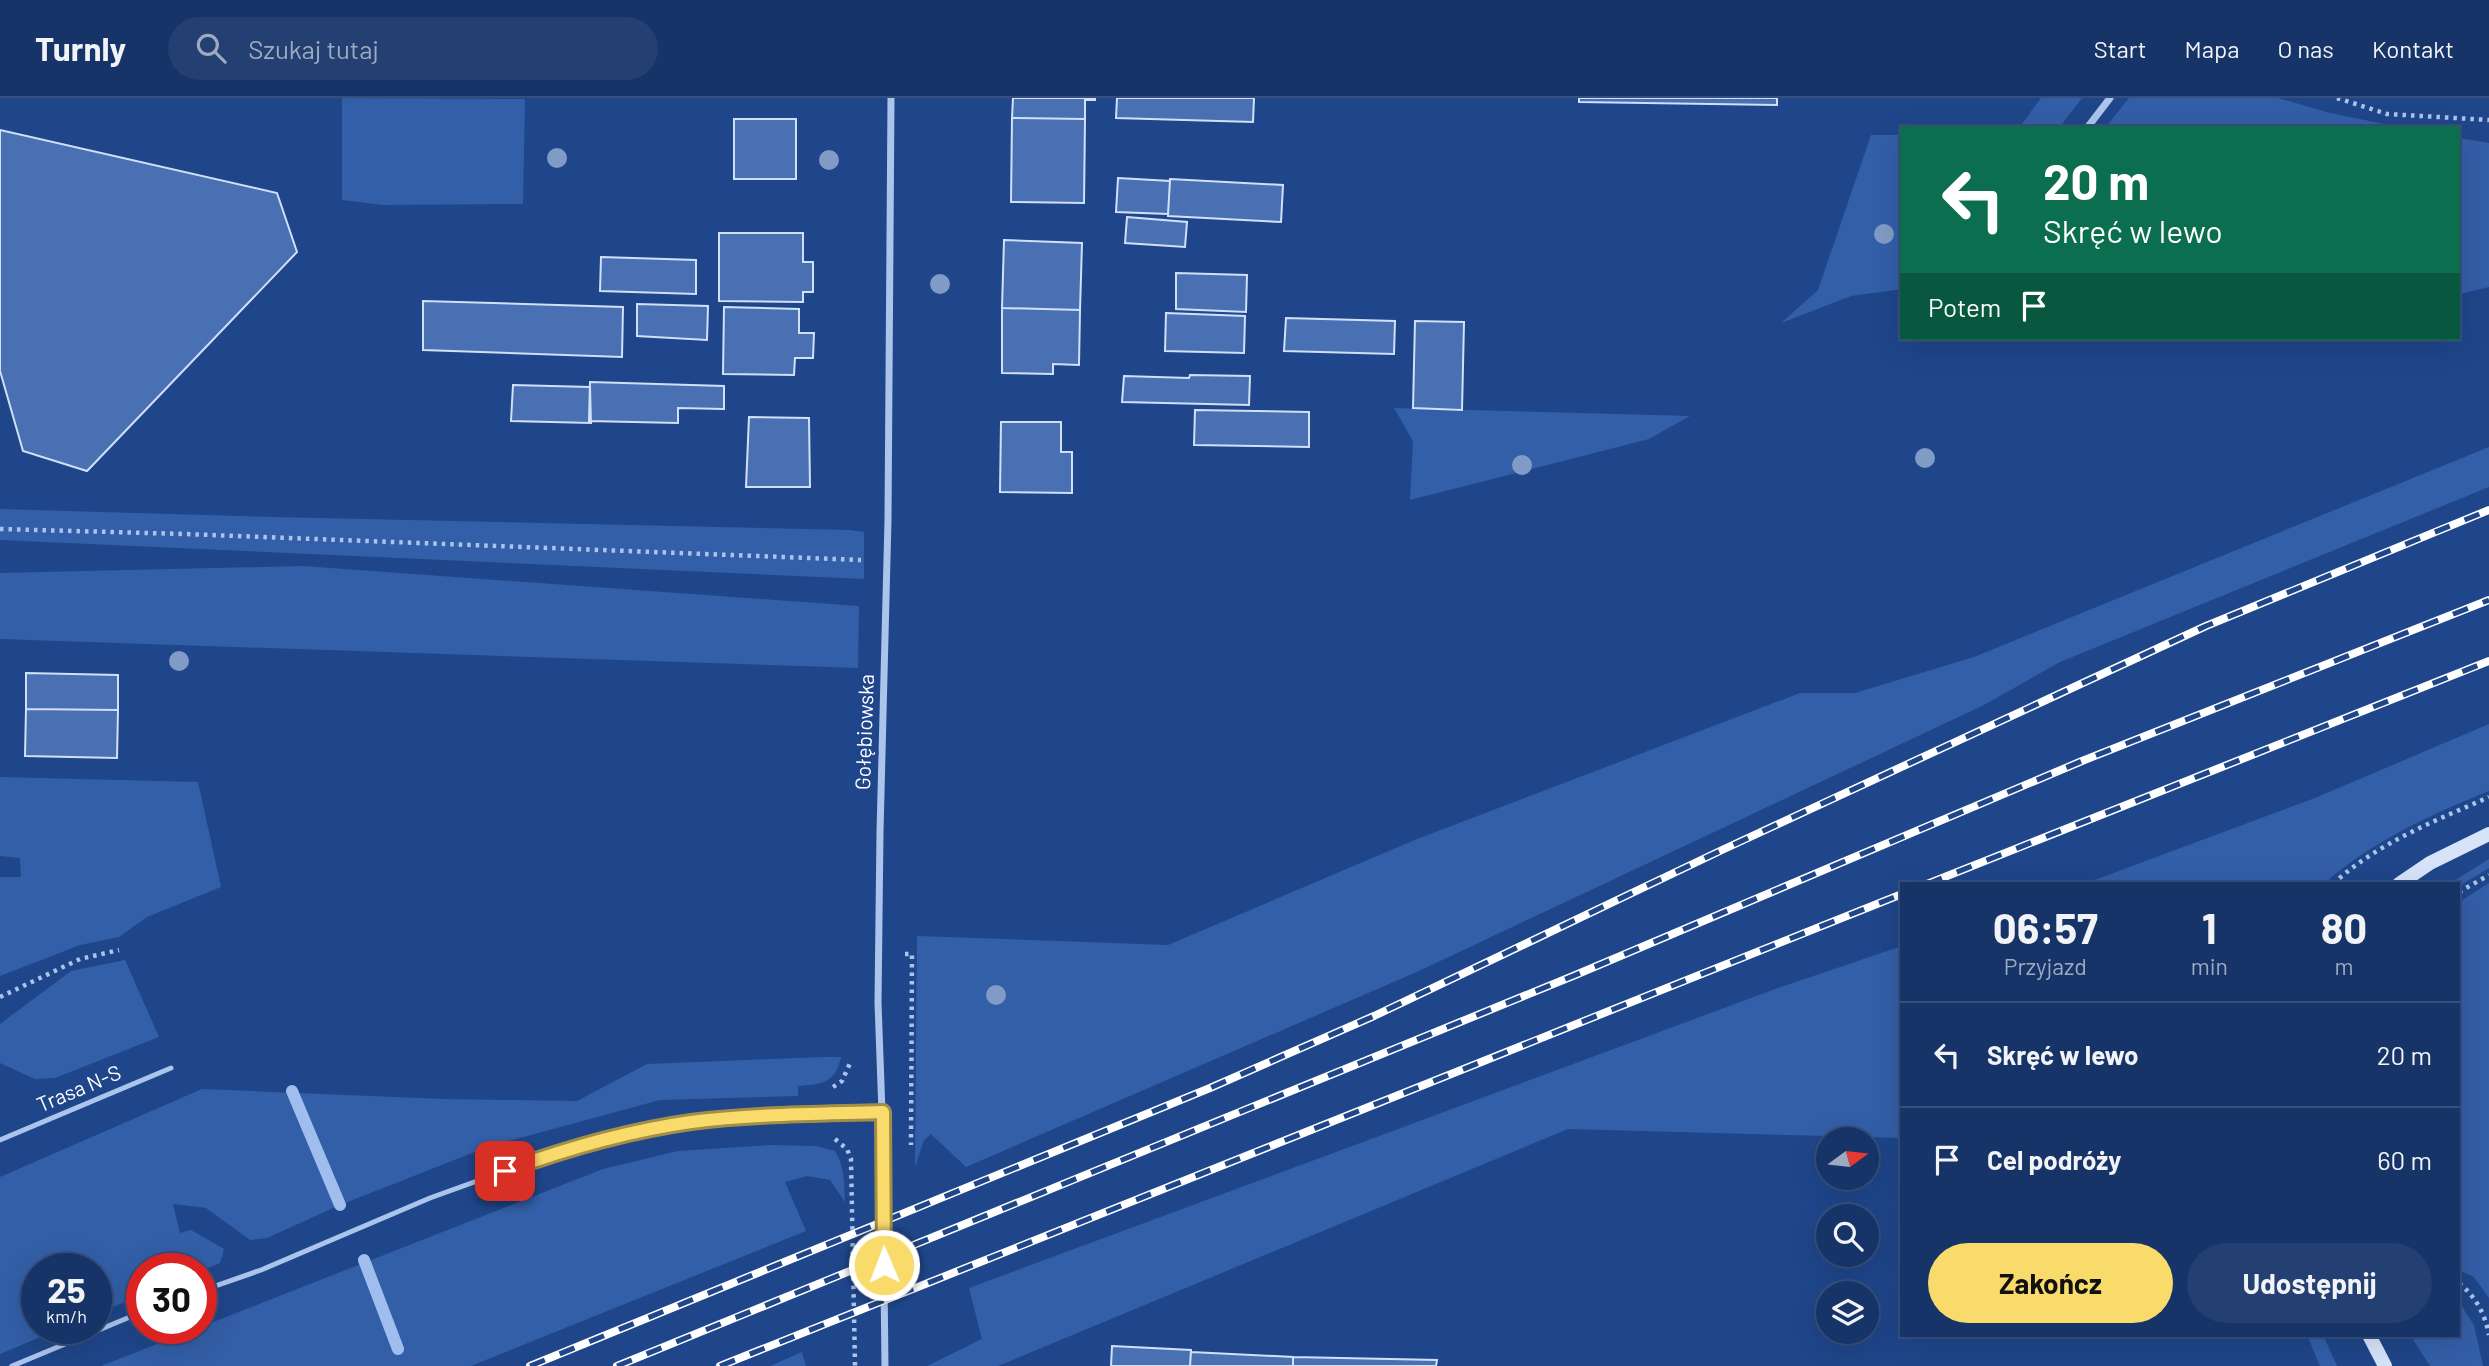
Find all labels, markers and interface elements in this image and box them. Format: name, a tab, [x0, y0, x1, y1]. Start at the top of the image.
search box	[168, 17, 658, 80]
text: Turnly	[35, 28, 126, 68]
icon: search	[192, 29, 230, 67]
text: Szukaj tutaj	[248, 33, 379, 64]
text: Start	[2094, 34, 2146, 63]
text: Mapa	[2184, 34, 2239, 63]
text: O nas	[2277, 34, 2334, 63]
text: Kontakt	[2372, 34, 2454, 63]
text: 20 m	[2043, 151, 2149, 210]
icon: left	[1928, 154, 2019, 245]
text: Skręć w lewo	[2043, 211, 2223, 249]
icon: arrive	[2015, 287, 2053, 325]
text: Potem	[1928, 291, 2001, 322]
street label: Gołębiowska	[849, 673, 878, 790]
text: 06:57	[1993, 902, 2098, 952]
text: 1	[2202, 902, 2217, 952]
text: 80	[2321, 902, 2367, 952]
text: Przyjazd	[2004, 952, 2087, 980]
text: min	[2191, 952, 2228, 980]
text: m	[2334, 952, 2353, 980]
icon: left	[1928, 1036, 1966, 1074]
text: Skręć w lewo	[1987, 1039, 2139, 1070]
text: 20 m	[2377, 1039, 2432, 1070]
street label: Trasa N-S	[33, 1059, 124, 1117]
north arrow	[1816, 1127, 1880, 1190]
map controls	[1816, 1127, 1879, 1344]
pin	[475, 1141, 535, 1201]
icon: arrive	[1928, 1141, 1966, 1179]
text: Cel podróży	[1987, 1144, 2121, 1175]
text: 60 m	[2377, 1144, 2432, 1175]
icon: arrive	[486, 1152, 524, 1190]
button: search	[1816, 1204, 1879, 1267]
position arrow	[847, 1228, 921, 1302]
button: Zakończ	[1928, 1243, 2173, 1323]
button: Udostępnij	[2187, 1243, 2432, 1323]
speed limit sign: 30	[126, 1253, 217, 1344]
text: 25	[47, 1268, 86, 1310]
button: layers	[1816, 1281, 1879, 1344]
text: km/h	[46, 1305, 87, 1327]

